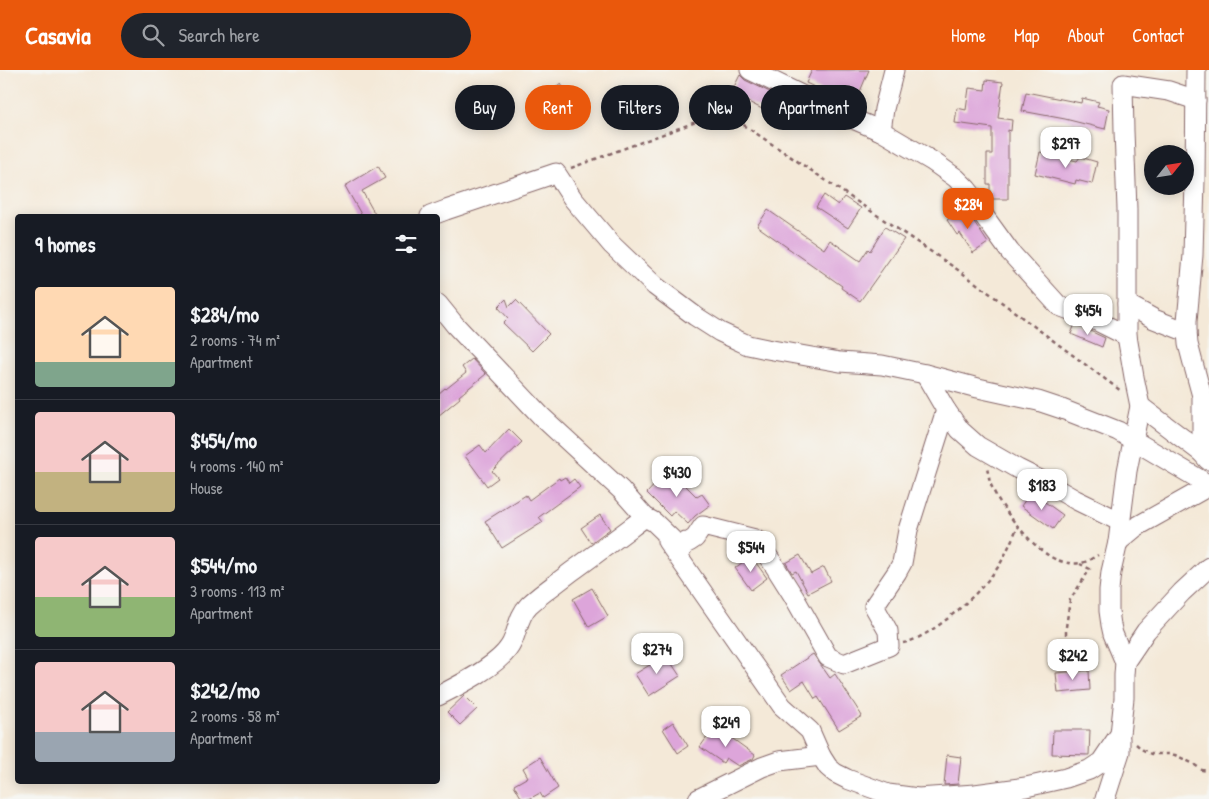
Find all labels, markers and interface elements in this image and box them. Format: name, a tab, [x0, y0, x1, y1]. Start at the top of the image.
search box	[121, 13, 471, 58]
text: Casavia	[25, 19, 91, 51]
icon: search	[139, 21, 167, 49]
text: Search here	[179, 22, 260, 48]
text: Home	[951, 23, 986, 48]
text: Map	[1014, 23, 1039, 48]
text: About	[1067, 23, 1104, 48]
text: Contact	[1132, 23, 1184, 48]
chip: Buy	[455, 85, 515, 130]
chip: Rent	[525, 85, 591, 130]
chip: Filters	[601, 85, 679, 130]
chip: New	[689, 85, 751, 130]
chip: Apartment	[761, 85, 867, 130]
pin: $297	[1036, 126, 1096, 169]
text: $297	[1051, 132, 1081, 154]
north arrow	[1144, 145, 1194, 195]
map controls	[1144, 145, 1194, 195]
pin: $284	[938, 188, 998, 230]
text: $284	[954, 193, 982, 215]
text: 9 homes	[35, 230, 96, 259]
icon: filters	[392, 230, 420, 258]
pin: $454	[1058, 294, 1118, 336]
text: $454	[1075, 299, 1101, 321]
text: $284/mo	[190, 300, 259, 329]
icon: home	[75, 307, 135, 367]
text: 2 rooms · 74 m²	[190, 329, 280, 351]
text: Apartment	[190, 351, 253, 373]
text: $454/mo	[190, 426, 257, 455]
icon: home	[75, 432, 135, 492]
text: 4 rooms · 140 m²	[190, 455, 284, 477]
pin: $430	[647, 456, 707, 498]
text: $430	[663, 461, 691, 483]
pin: $183	[1012, 468, 1072, 511]
text: $183	[1028, 474, 1056, 496]
text: House	[190, 477, 223, 499]
pin: $544	[721, 530, 781, 573]
text: $544	[738, 536, 764, 558]
text: $544/mo	[190, 551, 257, 580]
icon: home	[75, 557, 135, 617]
text: 3 rooms · 113 m²	[190, 580, 285, 602]
text: Apartment	[190, 602, 253, 624]
pin: $274	[627, 632, 687, 675]
text: $274	[642, 638, 672, 660]
pin: $242	[1043, 638, 1103, 681]
text: $242	[1058, 644, 1088, 666]
text: $242/mo	[190, 676, 260, 705]
icon: home	[75, 682, 135, 742]
text: 2 rooms · 58 m²	[190, 705, 280, 727]
pin: $249	[696, 706, 756, 748]
text: $249	[712, 711, 740, 733]
text: Apartment	[190, 727, 253, 749]

